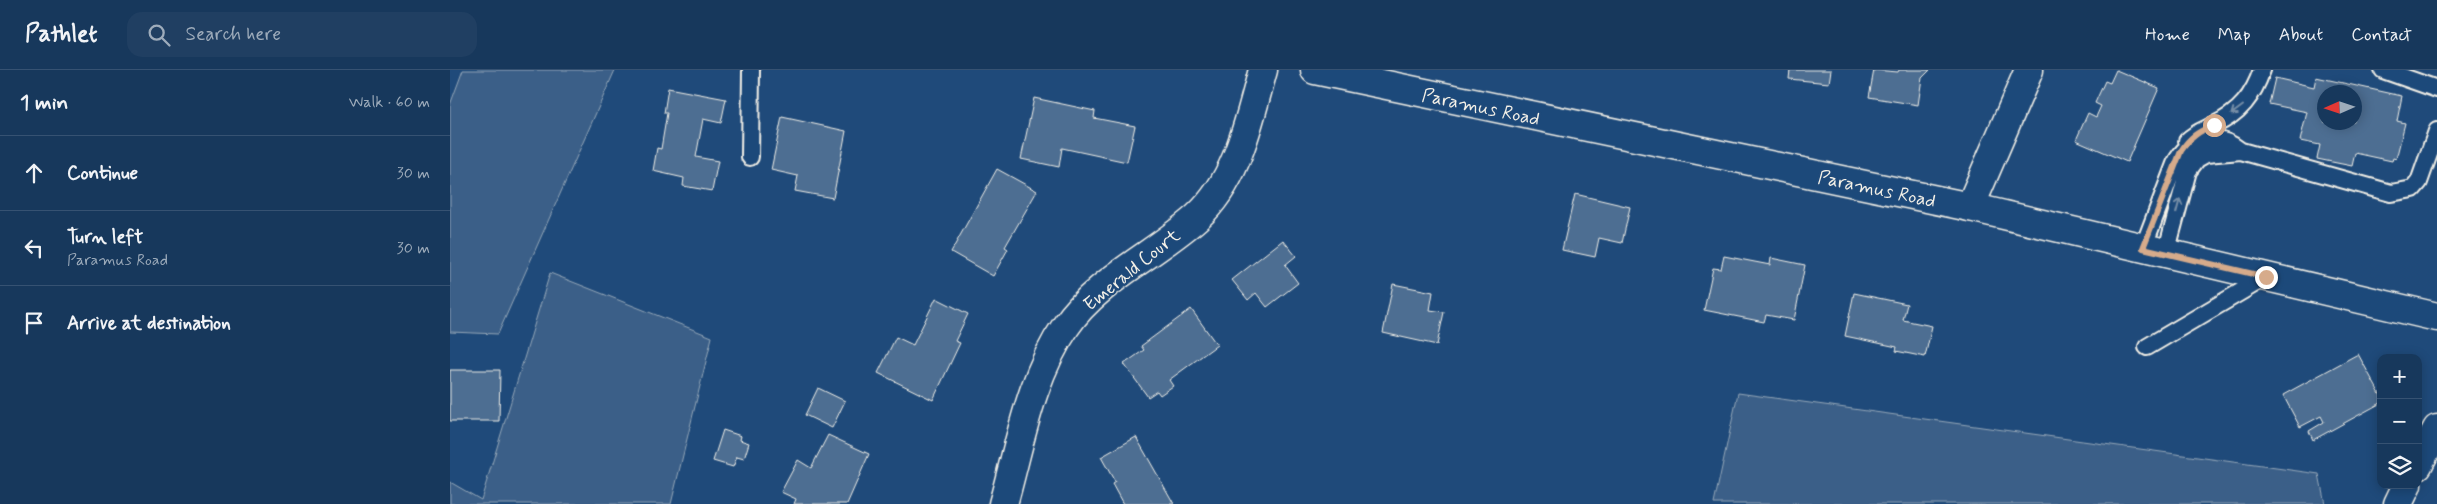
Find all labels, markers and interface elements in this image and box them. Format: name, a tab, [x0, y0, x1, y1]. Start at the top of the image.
search box	[127, 12, 477, 57]
text: Pathlet	[25, 19, 97, 50]
icon: search	[145, 21, 173, 49]
text: Search here	[185, 22, 281, 47]
text: Home	[2145, 23, 2190, 47]
text: Map	[2218, 23, 2251, 47]
text: About	[2279, 23, 2323, 47]
text: Contact	[2351, 23, 2412, 47]
street label: Paramus Road	[1419, 83, 1542, 132]
north arrow	[2317, 85, 2362, 130]
text: 1 min	[20, 89, 68, 117]
text: Walk · 60 m	[349, 92, 430, 113]
one-way arrow	[2230, 105, 2244, 115]
route start	[2203, 114, 2226, 137]
icon: ahead	[20, 159, 48, 187]
text: Continue	[67, 161, 138, 186]
text: 30 m	[397, 163, 430, 184]
street label: Paramus Road	[1815, 165, 1938, 214]
one-way arrow	[2174, 199, 2184, 215]
street label: Emerald Court	[1078, 223, 1185, 317]
text: Turn left	[67, 225, 143, 250]
icon: left	[20, 234, 48, 262]
text: 30 m	[397, 238, 430, 259]
text: Paramus Road	[67, 250, 168, 271]
route end	[2255, 266, 2278, 289]
icon: arrive	[20, 309, 48, 337]
text: Arrive at destination	[67, 311, 231, 336]
map controls	[2377, 354, 2422, 489]
button: +	[2377, 354, 2422, 399]
button: −	[2377, 399, 2422, 444]
button: layers	[2377, 444, 2422, 489]

